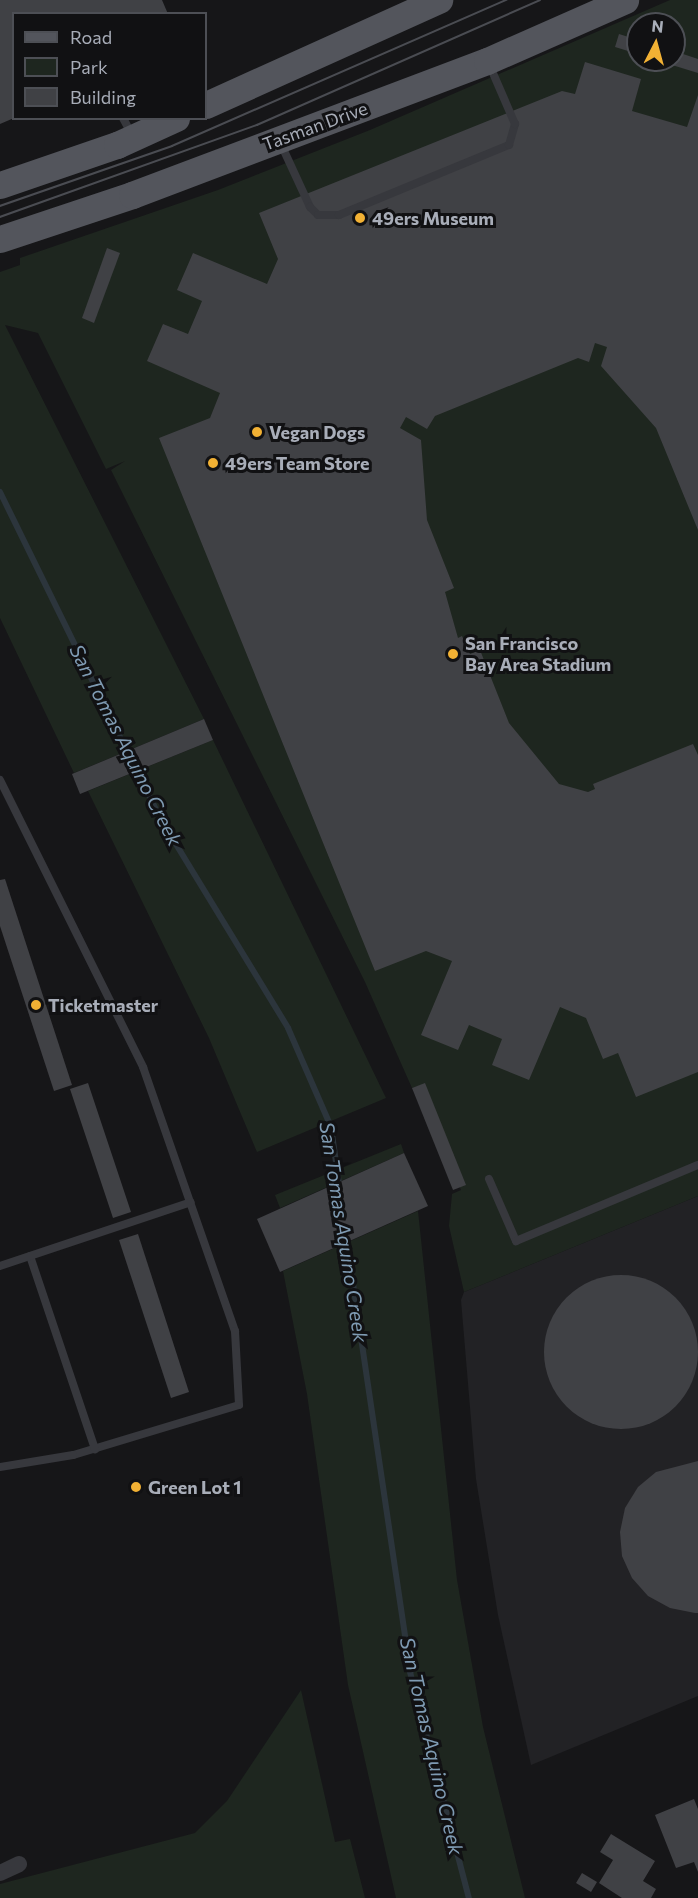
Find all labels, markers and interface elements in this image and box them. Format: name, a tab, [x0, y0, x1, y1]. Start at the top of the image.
legend	[12, 12, 207, 120]
north arrow	[626, 12, 686, 72]
text: N	[651, 16, 665, 36]
text: Road	[70, 26, 112, 48]
text: Park	[70, 56, 108, 78]
text: Building	[70, 86, 136, 108]
street label: Tasman Drive	[260, 97, 370, 155]
place label: 49ers Museum	[372, 207, 494, 229]
marker: 49ers Museum	[353, 211, 367, 225]
place label: Vegan Dogs	[269, 421, 365, 443]
marker: Vegan Dogs	[250, 425, 264, 439]
place label: 49ers Team Store	[225, 452, 370, 474]
marker: 49ers Team Store	[206, 456, 220, 470]
place label: San Francisco Bay Area Stadium	[465, 633, 611, 676]
water label: San Tomas Aquino Creek	[65, 640, 187, 850]
marker: San Francisco Bay Area Stadium	[446, 647, 460, 661]
place label: Ticketmaster	[48, 994, 158, 1016]
marker: Ticketmaster	[29, 998, 43, 1012]
water label: San Tomas Aquino Creek	[315, 1120, 373, 1344]
place label: Green Lot 1	[148, 1476, 241, 1498]
marker: Green Lot 1	[129, 1480, 143, 1494]
water label: San Tomas Aquino Creek	[395, 1635, 469, 1857]

